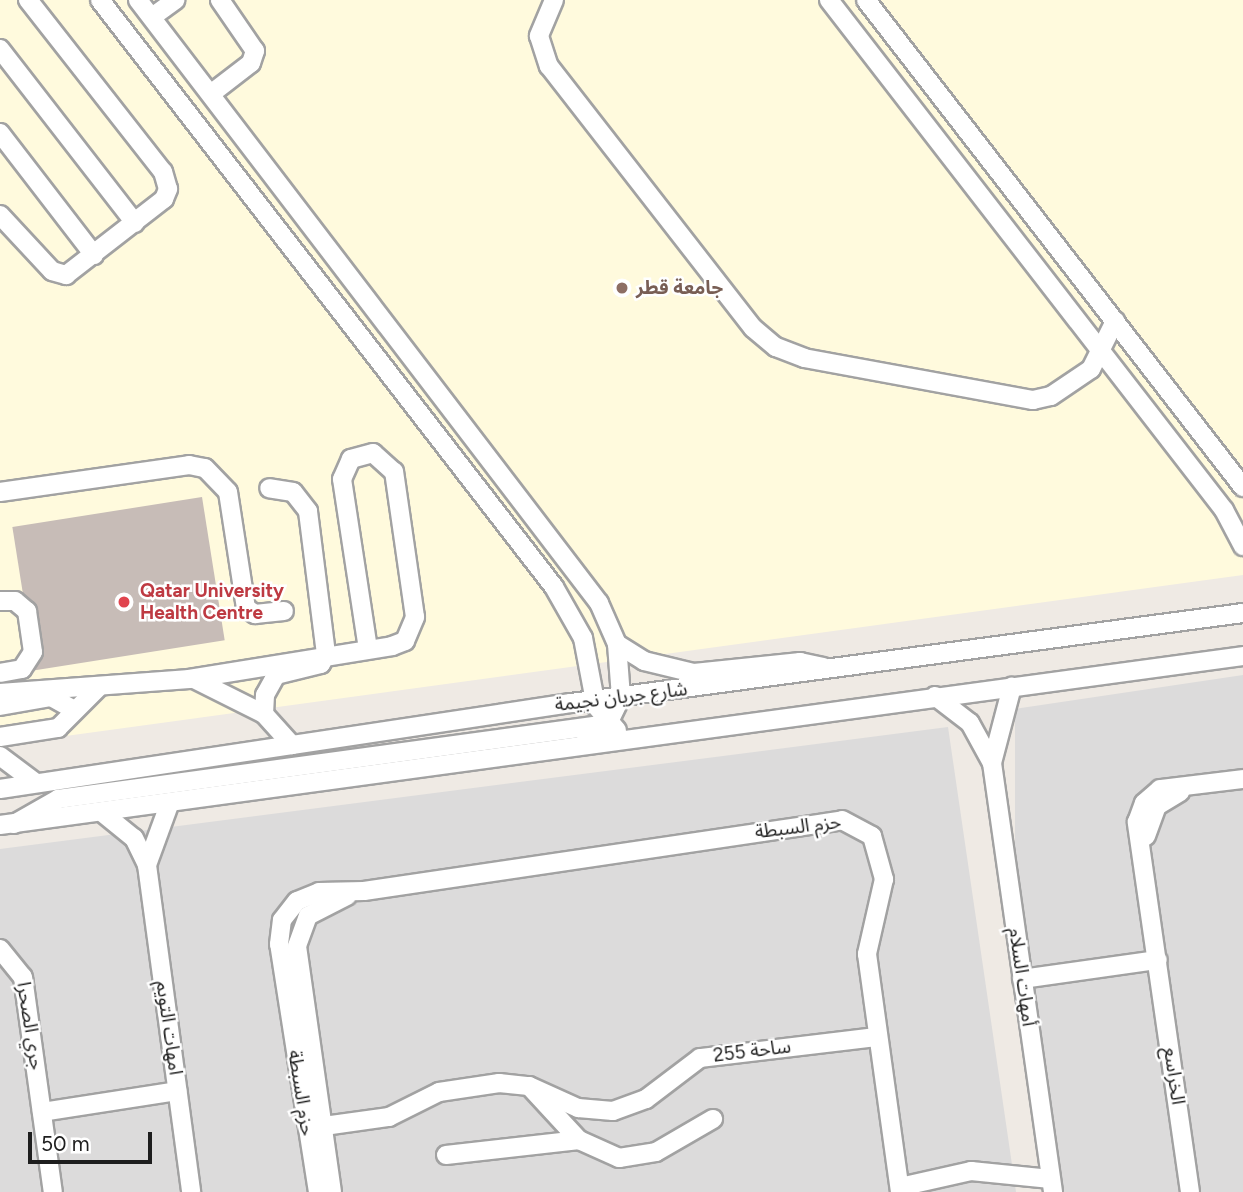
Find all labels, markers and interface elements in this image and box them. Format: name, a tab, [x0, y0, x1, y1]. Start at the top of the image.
place label: جامعة قطر	[636, 277, 723, 299]
marker: جامعة قطر	[614, 280, 630, 296]
place label: Qatar University Health Centre	[140, 580, 284, 624]
marker: Qatar University Health Centre	[114, 592, 134, 612]
street label: شارع جريان نجيمة	[553, 678, 689, 716]
street label: حزم السبطة	[754, 810, 842, 844]
street label: أمهات السلام	[1004, 926, 1040, 1028]
street label: امهات التويم	[151, 979, 187, 1077]
street label: جري الصحرا	[12, 980, 48, 1072]
street label: ساحة 255	[712, 1035, 792, 1067]
street label: الخراسع	[1159, 1046, 1189, 1106]
street label: حزم السبطة	[283, 1048, 319, 1138]
scale bar	[32, 1118, 156, 1162]
text: 50 m	[41, 1131, 90, 1156]

